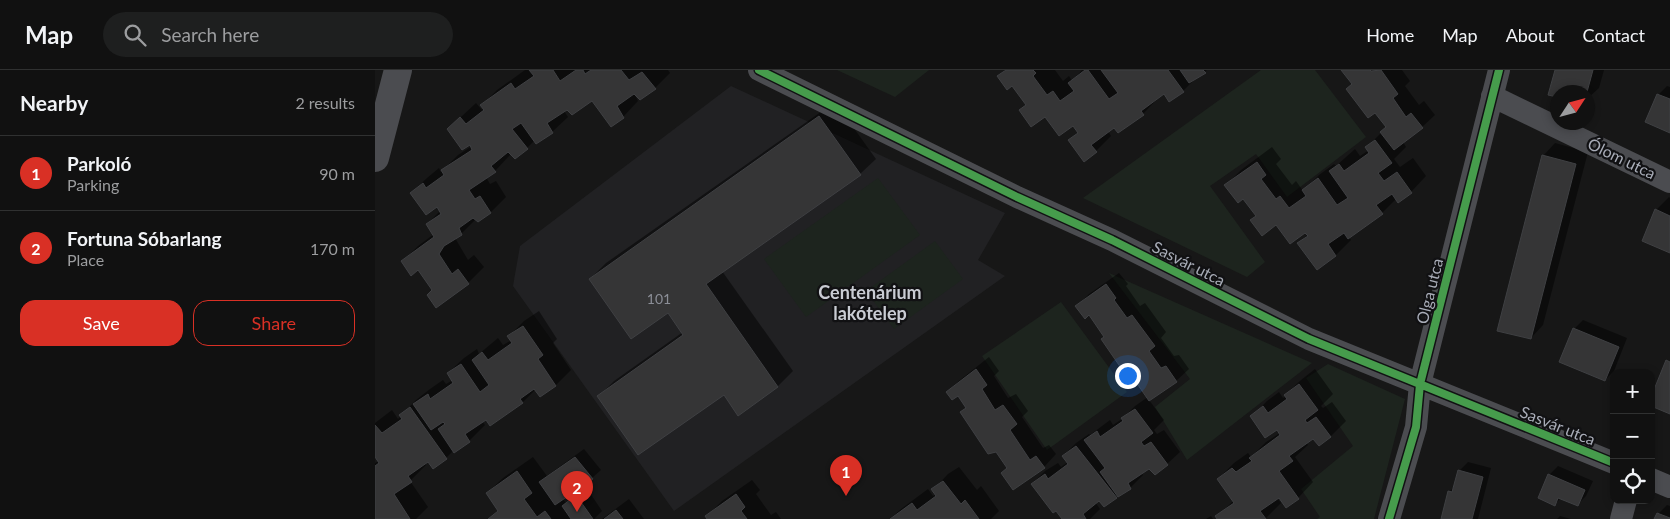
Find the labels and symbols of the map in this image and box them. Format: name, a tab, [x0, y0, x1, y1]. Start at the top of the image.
north arrow	[1550, 85, 1595, 130]
street label: Ólom utca	[1585, 133, 1659, 183]
street label: Sasvár utca	[1149, 237, 1229, 289]
street label: Olga utca	[1412, 256, 1446, 326]
district label: Centenárium lakótelep	[818, 281, 922, 324]
house number: 101	[647, 290, 671, 307]
your location	[1115, 363, 1141, 389]
street label: Sasvár utca	[1518, 401, 1598, 449]
pin: 1	[830, 455, 862, 496]
pin: 2	[561, 471, 593, 512]

